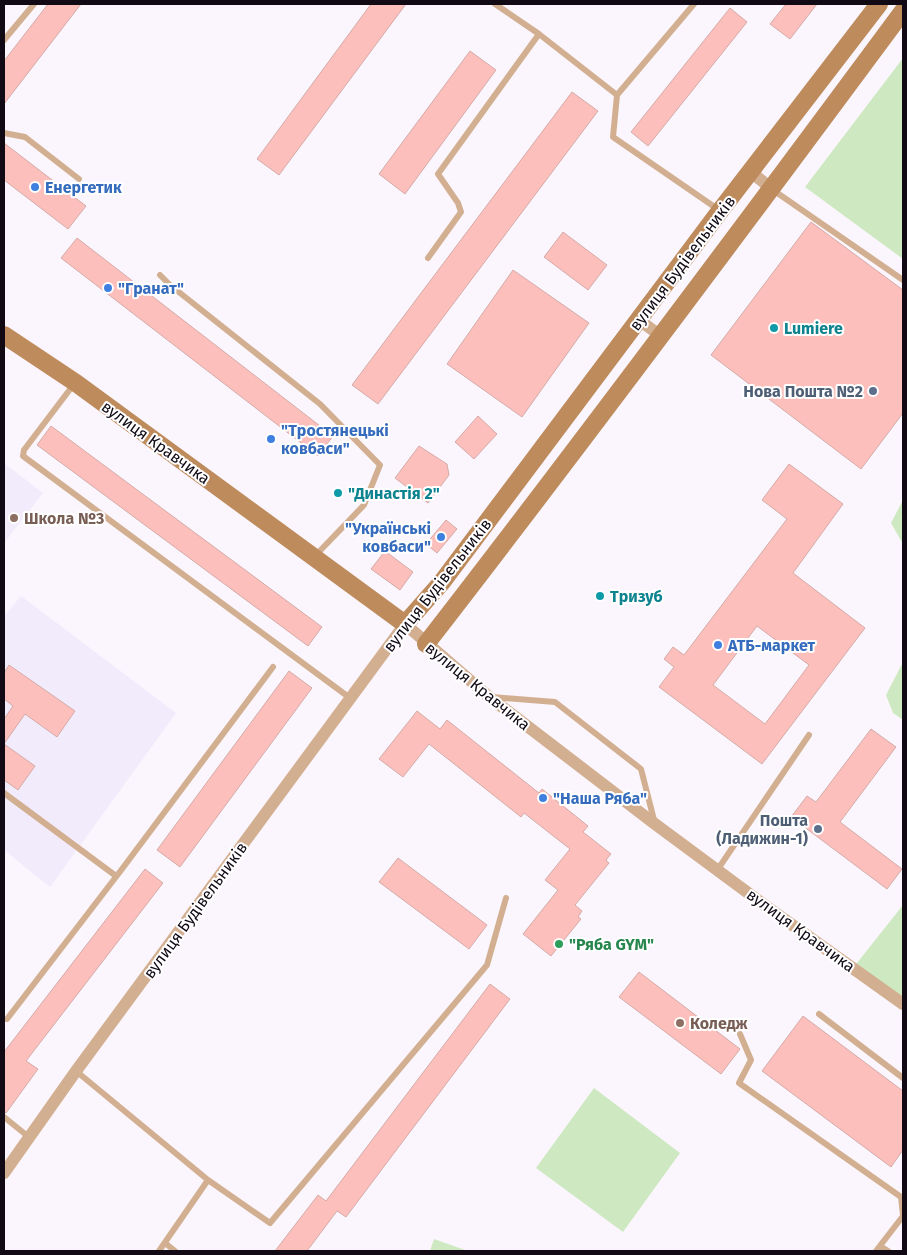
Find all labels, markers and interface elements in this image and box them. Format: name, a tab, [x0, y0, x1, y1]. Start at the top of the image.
place label: Енергетик	[45, 178, 122, 197]
marker: Енергетик	[29, 181, 41, 193]
street label: вулиця Будівельників	[625, 192, 739, 335]
place label: "Гранат"	[118, 279, 184, 298]
marker: "Гранат"	[102, 282, 114, 294]
place label: Lumiere	[784, 319, 843, 338]
marker: Lumiere	[768, 322, 780, 334]
place label: Нова Пошта №2	[743, 382, 863, 401]
marker: Нова Пошта №2	[867, 385, 879, 397]
street label: вулиця Кравчика	[98, 397, 214, 488]
place label: "Тростянецькі ковбаси"	[281, 421, 389, 458]
marker: "Тростянецькі ковбаси"	[265, 433, 277, 445]
place label: "Династія 2"	[348, 484, 440, 503]
marker: "Династія 2"	[332, 487, 344, 499]
place label: Школа №3	[24, 509, 104, 528]
marker: Школа №3	[8, 512, 20, 524]
street label: вулиця Будівельників	[379, 515, 495, 656]
place label: "Українські ковбаси"	[345, 519, 431, 556]
marker: "Українські ковбаси"	[435, 531, 447, 543]
place label: Тризуб	[610, 587, 663, 606]
marker: Тризуб	[594, 590, 606, 602]
place label: АТБ-маркет	[727, 636, 815, 655]
street label: вулиця Кравчика	[422, 638, 534, 734]
marker: АТБ-маркет	[712, 639, 724, 651]
place label: "Наша Ряба"	[553, 789, 647, 808]
marker: "Наша Ряба"	[537, 792, 549, 804]
place label: Пошта (Ладижин-1)	[716, 811, 808, 848]
marker: Пошта (Ладижин-1)	[812, 823, 824, 835]
street label: вулиця Будівельників	[140, 838, 251, 982]
street label: вулиця Кравчика	[743, 885, 859, 976]
place label: "Ряба GYM"	[569, 935, 654, 954]
marker: "Ряба GYM"	[553, 938, 565, 950]
place label: Коледж	[690, 1014, 749, 1033]
marker: Коледж	[674, 1017, 686, 1029]

